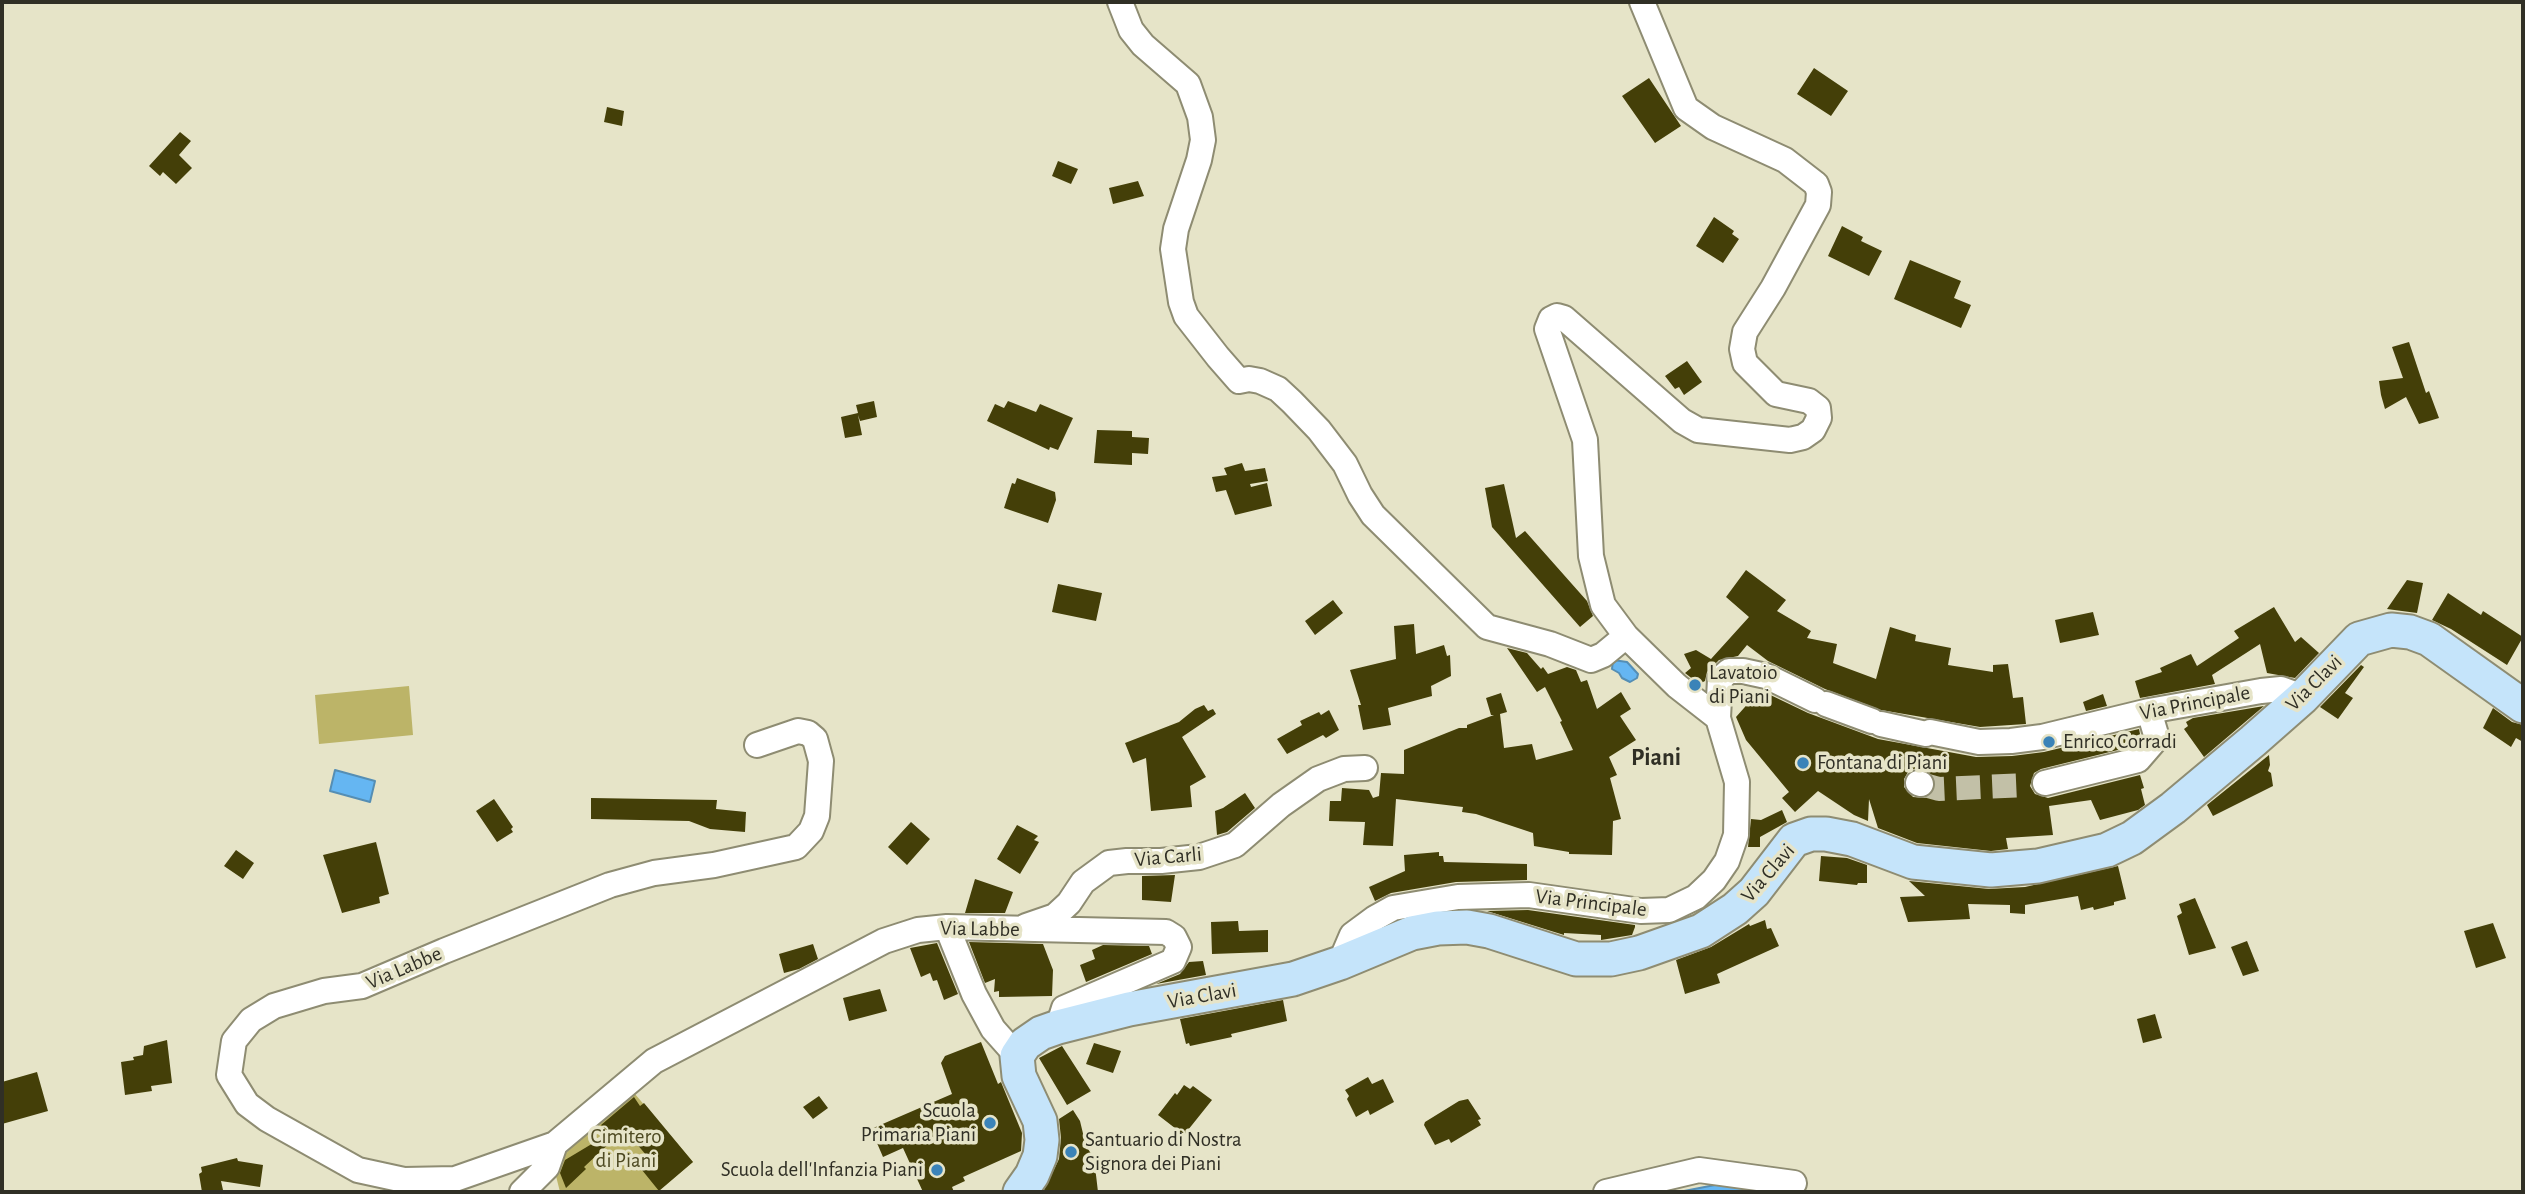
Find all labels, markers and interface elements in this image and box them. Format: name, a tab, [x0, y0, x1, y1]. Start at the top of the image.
street label: Via Clavi	[2280, 649, 2348, 717]
place label: Lavatoio di Piani	[1709, 660, 1778, 710]
marker: Lavatoio di Piani	[1687, 677, 1703, 693]
street label: Via Principale	[2138, 680, 2252, 726]
place label: Enrico Corradi	[2063, 729, 2177, 755]
marker: Enrico Corradi	[2041, 734, 2057, 750]
district label: Piani	[1631, 744, 1681, 772]
place label: Fontana di Piani	[1817, 750, 1947, 776]
marker: Fontana di Piani	[1795, 755, 1811, 771]
street label: Via Clavi	[1736, 838, 1800, 908]
street label: Via Carli	[1133, 842, 1203, 872]
street label: Via Principale	[1534, 884, 1648, 922]
street label: Via Labbe	[940, 916, 1020, 942]
street label: Via Labbe	[362, 941, 446, 995]
street label: Via Clavi	[1166, 978, 1238, 1014]
place label: Scuola Primaria Piani	[861, 1098, 976, 1148]
marker: Scuola Primaria Piani	[982, 1115, 998, 1131]
park label: Cimitero di Piani	[590, 1124, 662, 1174]
place label: Santuario di Nostra Signora dei Piani	[1085, 1127, 1242, 1177]
marker: Santuario di Nostra Signora dei Piani	[1063, 1144, 1079, 1160]
place label: Scuola dell'Infanzia Piani	[721, 1157, 923, 1183]
marker: Scuola dell'Infanzia Piani	[929, 1162, 945, 1178]

